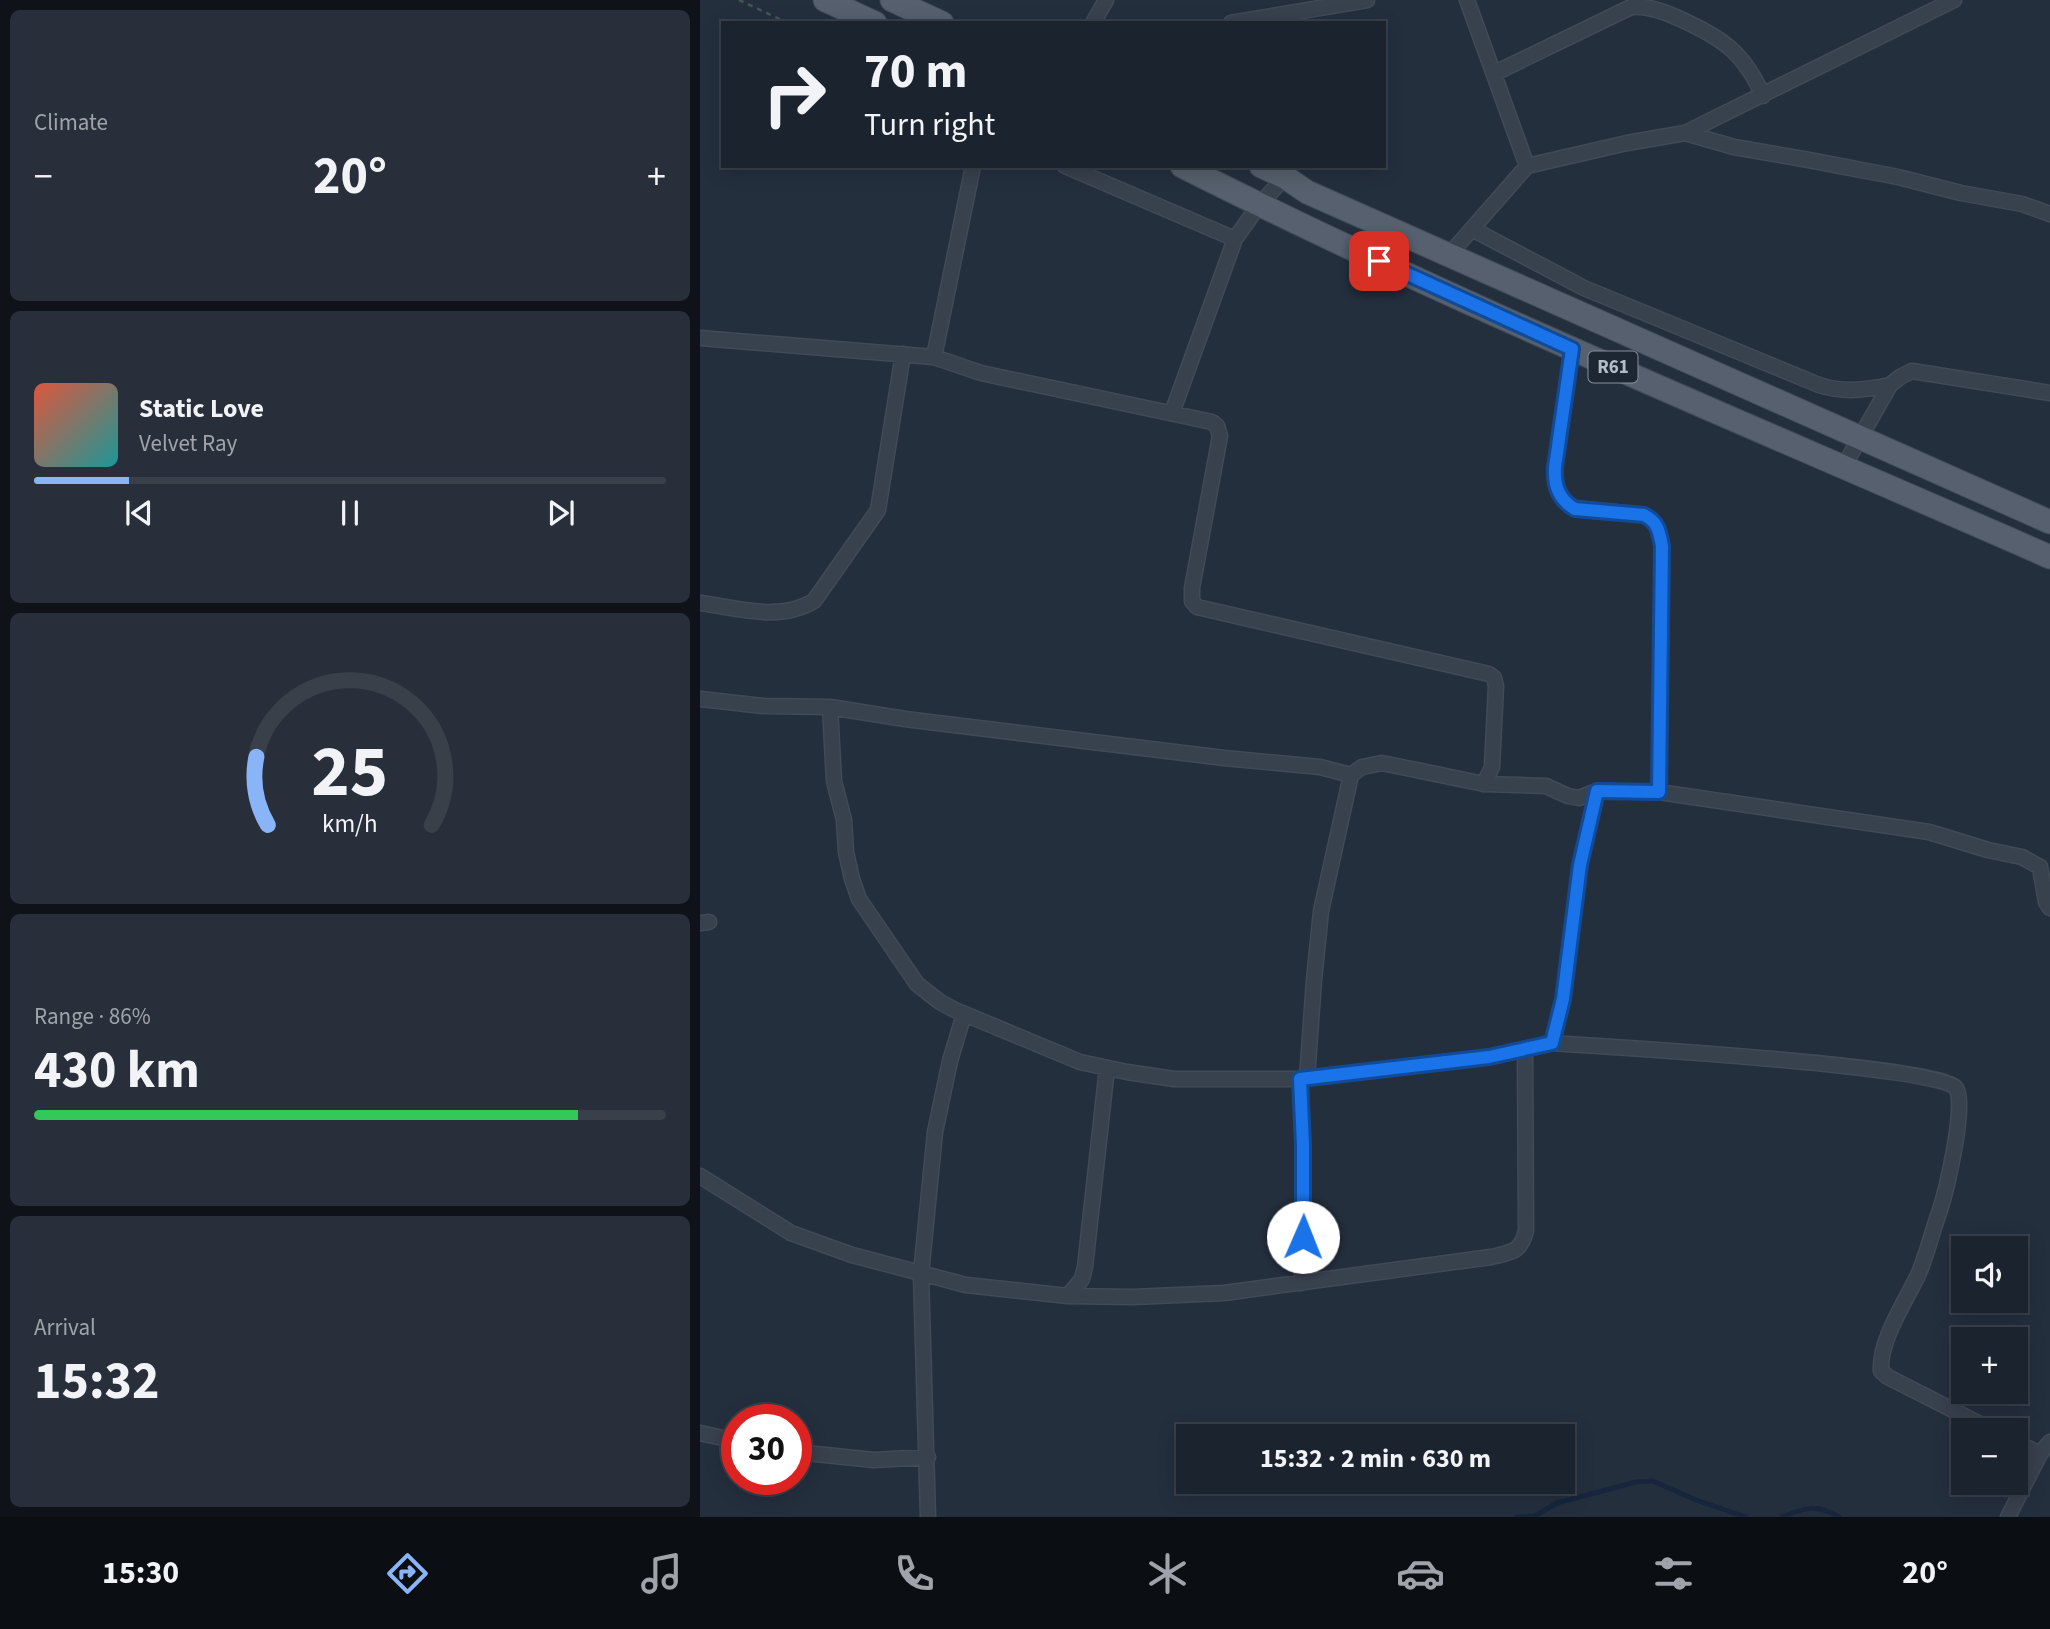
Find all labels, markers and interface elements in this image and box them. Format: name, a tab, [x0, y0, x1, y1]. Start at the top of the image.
text: 70 m	[864, 37, 968, 107]
icon: right	[749, 49, 840, 140]
text: Turn right	[864, 102, 995, 148]
text: Climate	[34, 106, 108, 139]
text: 20°	[313, 140, 387, 214]
text: −	[34, 150, 53, 204]
text: +	[647, 150, 666, 204]
pin	[1349, 231, 1409, 291]
icon: arrive	[1360, 242, 1398, 280]
road number: R61	[1588, 352, 1637, 382]
text: Static Love	[139, 390, 264, 427]
text: Velvet Ray	[139, 427, 237, 460]
icon: previous	[120, 494, 158, 532]
icon: pause	[331, 494, 369, 532]
icon: next	[542, 494, 580, 532]
text: 25	[312, 720, 388, 824]
text: km/h	[322, 805, 378, 841]
text: Range · 86%	[34, 1000, 151, 1033]
text: 430 km	[34, 1034, 200, 1108]
position arrow	[1266, 1200, 1340, 1274]
map controls	[1951, 1236, 2028, 1495]
button: sound	[1951, 1236, 2028, 1313]
text: Arrival	[34, 1311, 96, 1344]
button: +	[1951, 1327, 2028, 1404]
text: 15:32	[34, 1345, 159, 1419]
speed limit sign: 30	[721, 1404, 812, 1495]
button: −	[1951, 1418, 2028, 1495]
text: 15:32 · 2 min · 630 m	[1260, 1440, 1491, 1477]
icon: directions	[383, 1549, 432, 1598]
icon: music	[637, 1549, 686, 1598]
icon: phone	[890, 1549, 939, 1598]
icon: climate	[1143, 1549, 1192, 1598]
icon: car	[1396, 1549, 1445, 1598]
icon: filters	[1649, 1549, 1698, 1598]
text: 15:30	[102, 1550, 179, 1596]
text: 20°	[1902, 1550, 1948, 1596]

